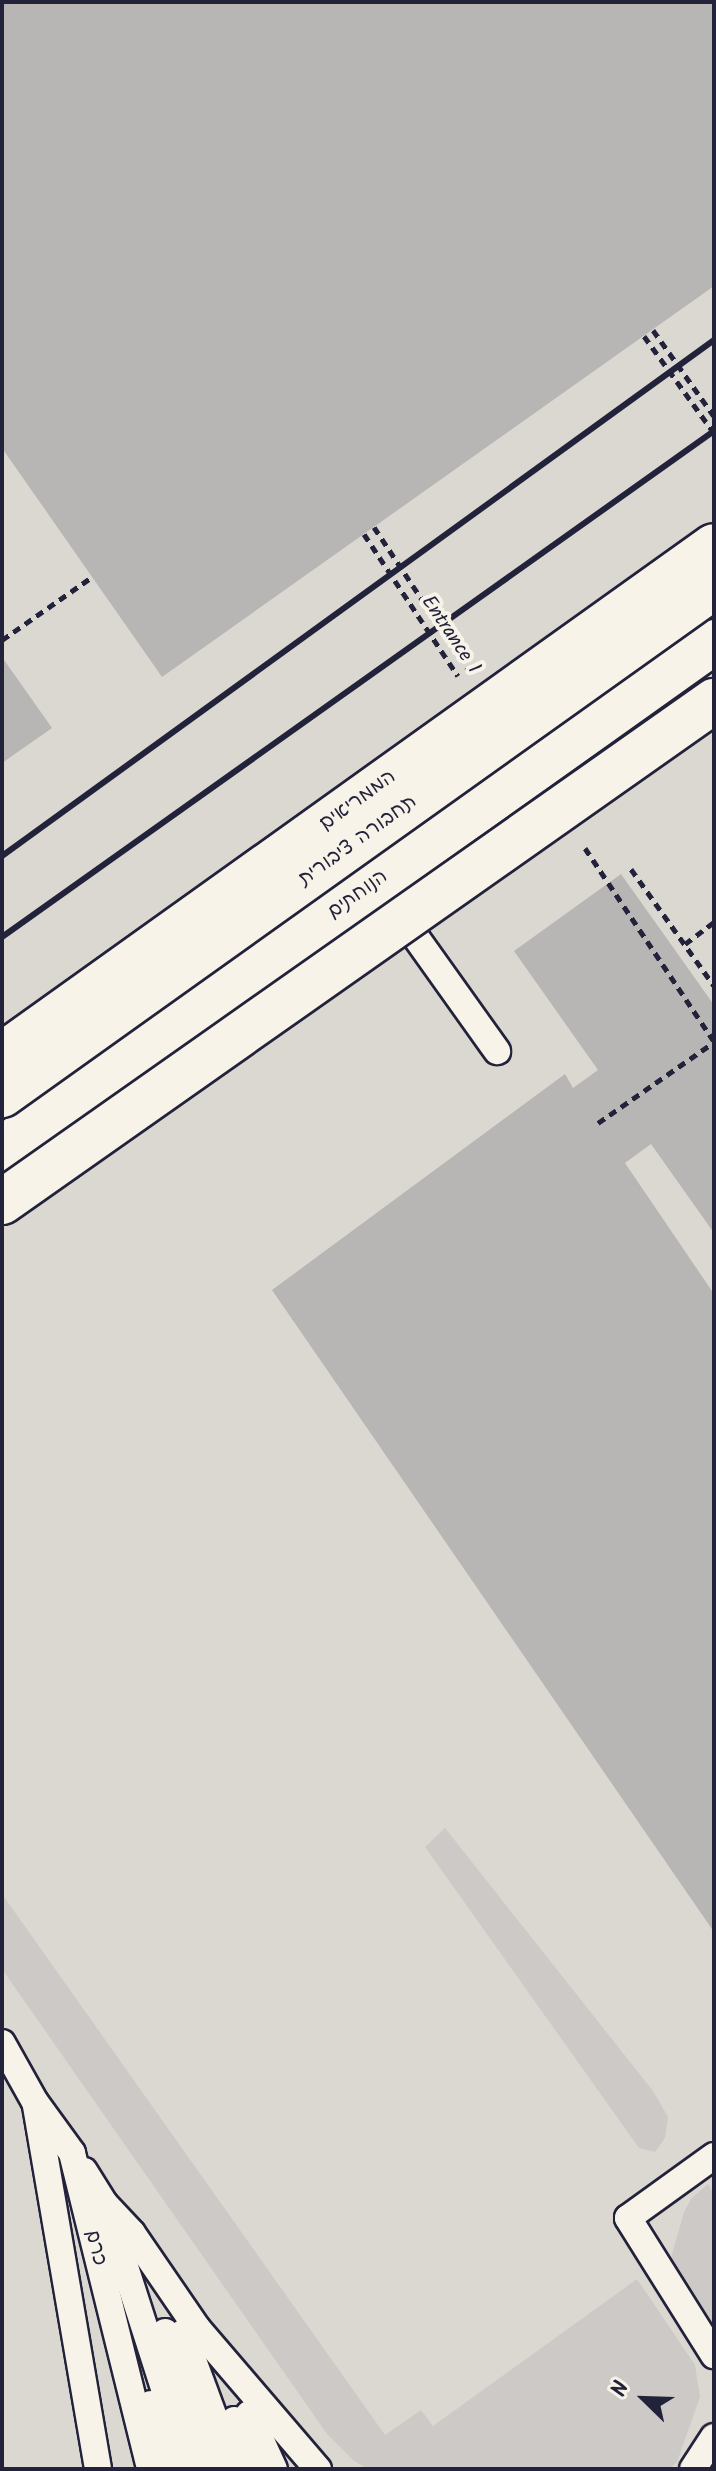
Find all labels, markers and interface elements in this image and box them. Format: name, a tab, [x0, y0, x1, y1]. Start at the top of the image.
street label: Entrance 1	[415, 591, 485, 679]
street label: הממריאים	[315, 765, 401, 837]
street label: תחבורה ציבורית	[294, 790, 422, 892]
street label: הנוחתים	[323, 865, 393, 925]
street label: כרם	[79, 2228, 111, 2268]
north arrow	[604, 2359, 684, 2439]
text: N	[603, 2376, 640, 2403]

